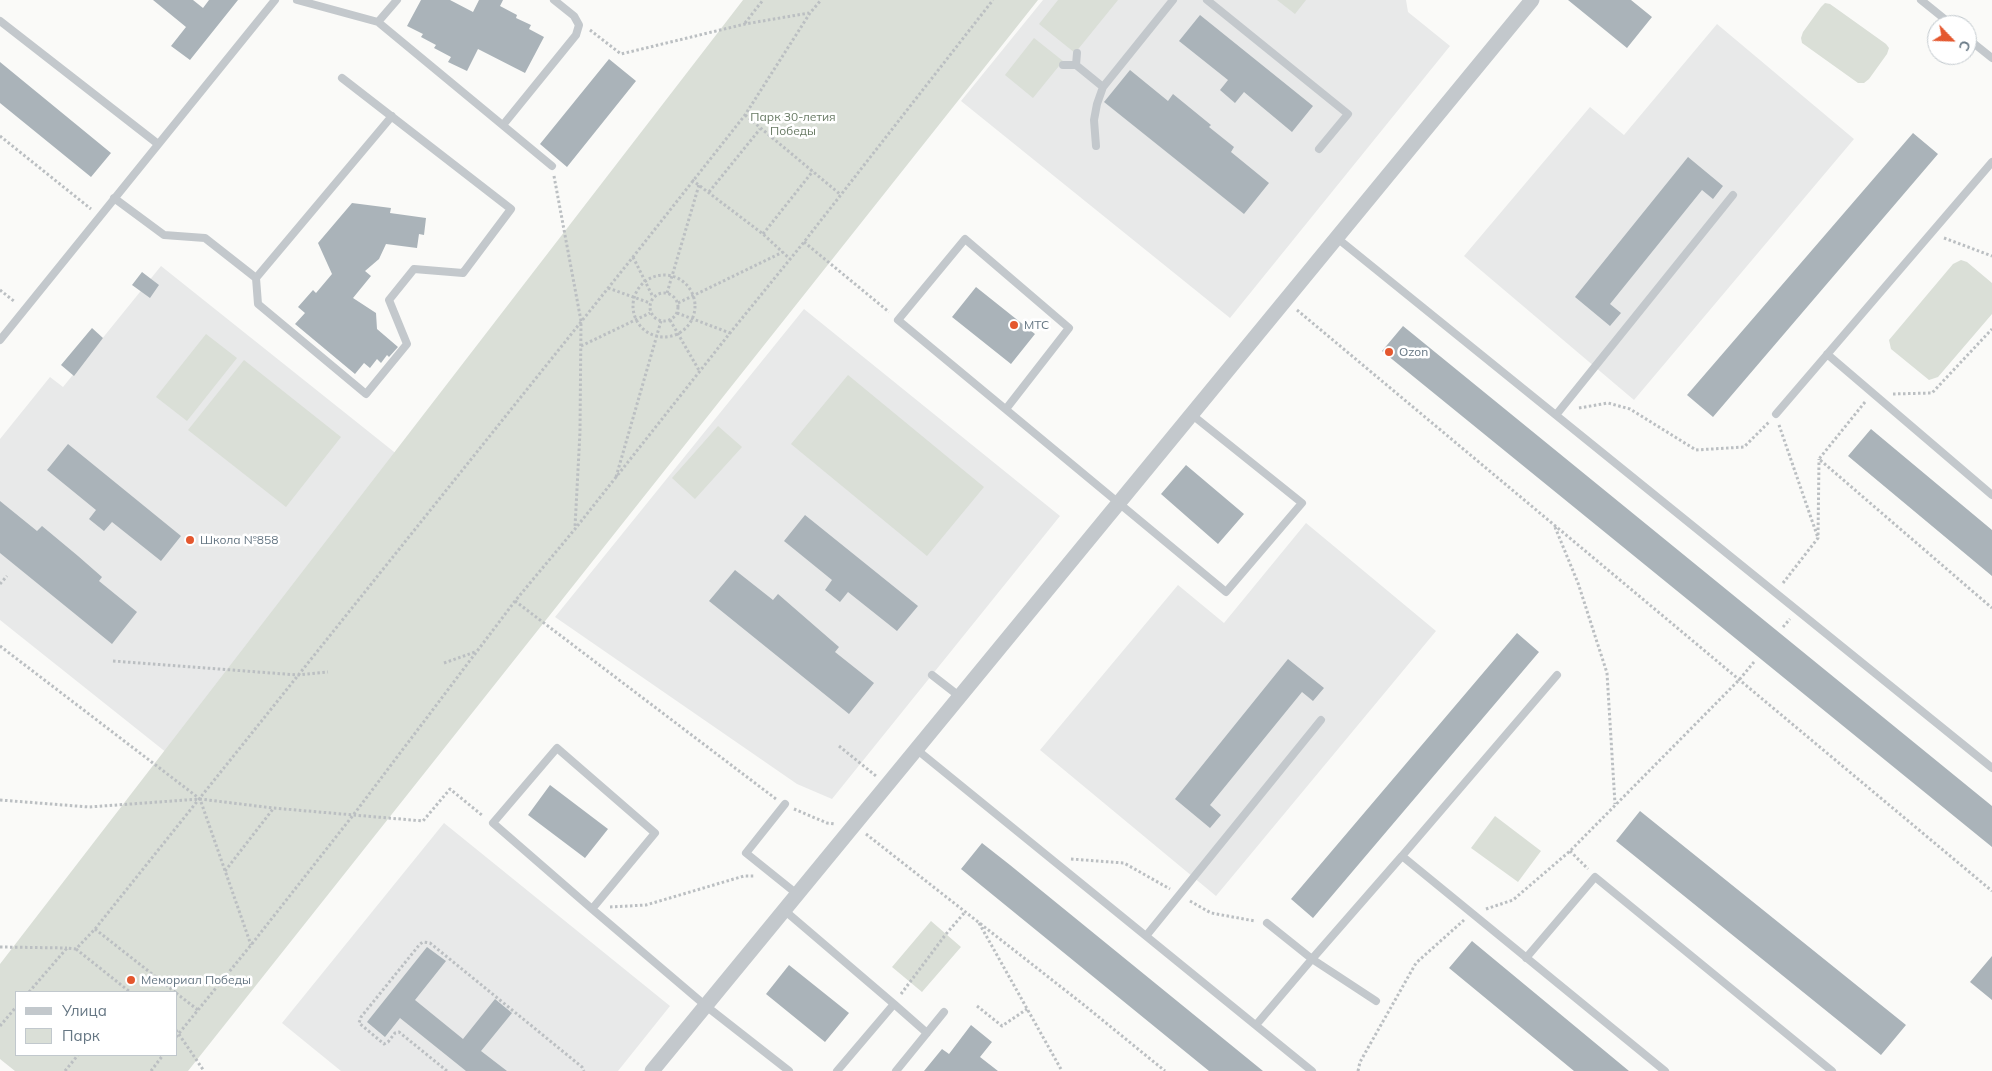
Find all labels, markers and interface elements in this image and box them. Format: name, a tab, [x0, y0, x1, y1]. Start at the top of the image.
north arrow	[1927, 15, 1977, 65]
text: С	[1955, 38, 1975, 54]
park label: Парк 30-летия Победы	[750, 110, 836, 138]
place label: МТС	[1024, 318, 1049, 332]
marker: МТС	[1008, 319, 1020, 331]
place label: Ozon	[1399, 345, 1428, 359]
marker: Ozon	[1383, 346, 1395, 358]
place label: Школа №858	[200, 533, 278, 547]
marker: Школа №858	[184, 534, 196, 546]
place label: Мемориал Победы	[141, 973, 251, 987]
marker: Мемориал Победы	[125, 974, 137, 986]
legend	[15, 991, 178, 1056]
text: Улица	[62, 1001, 107, 1020]
text: Парк	[62, 1026, 100, 1045]

